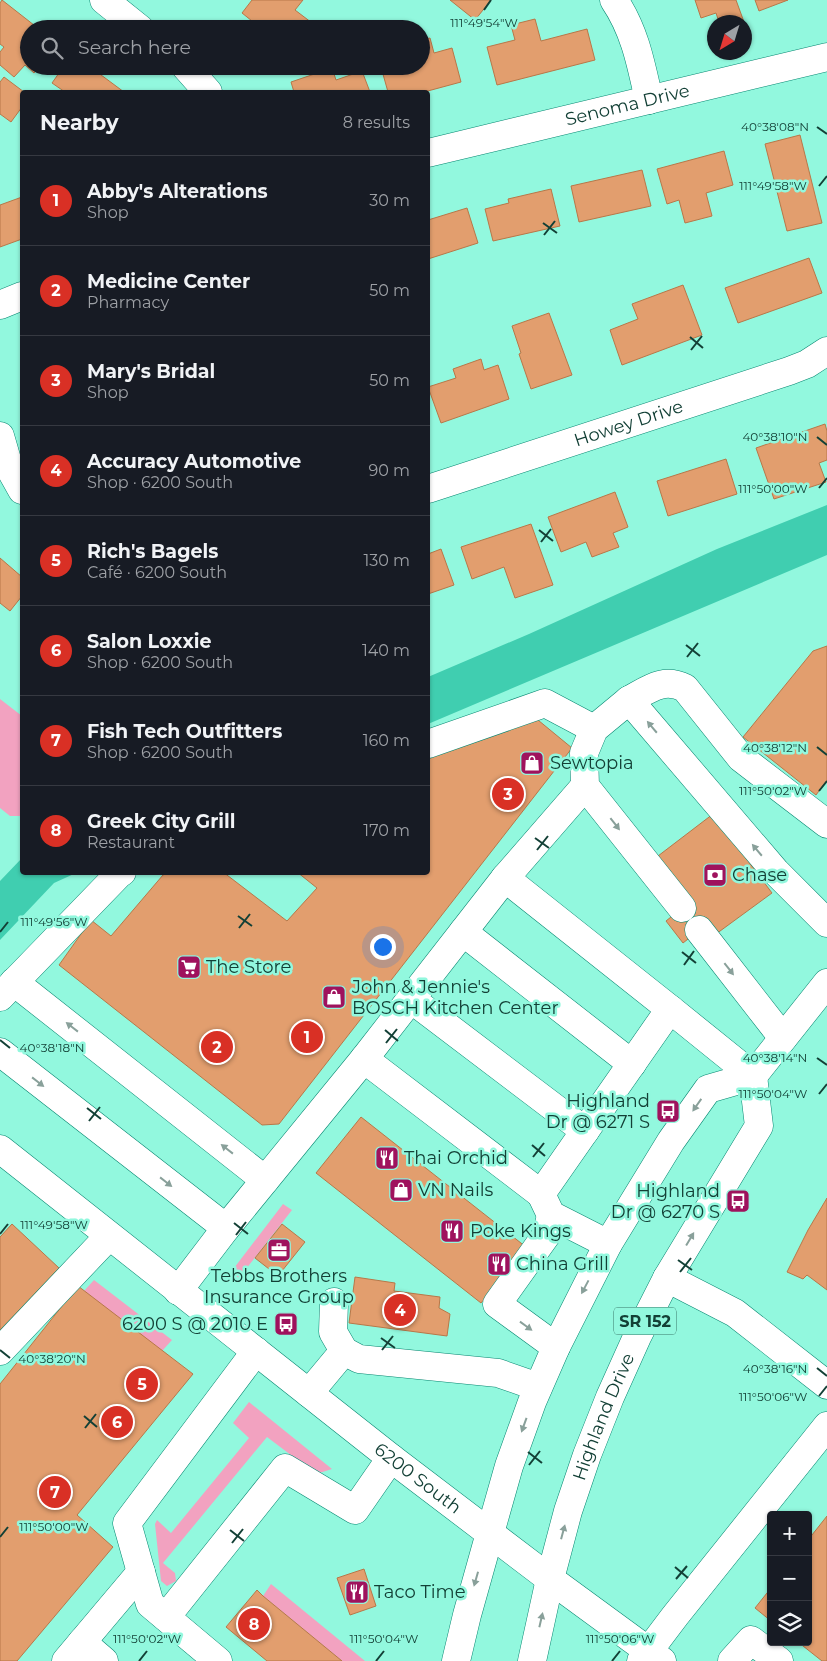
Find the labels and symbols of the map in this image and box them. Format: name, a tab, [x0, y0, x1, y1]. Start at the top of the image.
text: 111°49'54"W	[450, 15, 518, 30]
north arrow	[707, 15, 752, 60]
street label: Senoma Drive	[563, 79, 692, 131]
text: 40°38'08"N	[741, 119, 809, 134]
text: 111°49'58"W	[739, 178, 807, 193]
street label: Howey Drive	[571, 395, 686, 452]
text: 40°38'10"N	[742, 429, 808, 444]
text: 111°50'00"W	[738, 481, 808, 496]
one-way arrow	[646, 720, 657, 733]
text: 40°38'12"N	[743, 740, 807, 755]
shop icon: Sewtopia	[519, 750, 545, 776]
place label: Sewtopia	[550, 752, 634, 774]
pin: 3	[492, 775, 524, 813]
text: 111°50'02"W	[739, 783, 807, 798]
one-way arrow	[610, 817, 620, 831]
one-way arrow	[751, 845, 763, 857]
bank icon: Chase	[702, 862, 728, 888]
place label: Chase	[732, 864, 787, 886]
text: 111°49'56"W	[20, 914, 88, 929]
your location	[370, 934, 396, 960]
supermarket icon: The Store	[176, 954, 202, 980]
place label: The Store	[206, 956, 291, 978]
one-way arrow	[724, 962, 734, 975]
place label: John & Jennie's BOSCH Kitchen Center	[351, 976, 559, 1019]
shop icon: John & Jennie's BOSCH Kitchen Center	[321, 984, 347, 1010]
pin: 1	[291, 1018, 323, 1056]
one-way arrow	[66, 1022, 79, 1033]
pin: 2	[201, 1028, 233, 1066]
text: 40°38'18"N	[20, 1040, 84, 1055]
text: 40°38'14"N	[743, 1050, 807, 1065]
one-way arrow	[31, 1076, 44, 1087]
text: 111°50'04"W	[739, 1086, 807, 1101]
place label: Highland Dr @ 6271 S	[546, 1090, 650, 1133]
bus stop icon: Highland Dr @ 6271 S	[655, 1098, 681, 1124]
one-way arrow	[692, 1098, 702, 1112]
one-way arrow	[221, 1144, 234, 1155]
restaurant icon: Thai Orchid	[374, 1145, 400, 1171]
place label: Thai Orchid	[404, 1147, 508, 1169]
one-way arrow	[159, 1177, 173, 1187]
shop icon: VN Nails	[388, 1177, 414, 1203]
place label: VN Nails	[418, 1179, 494, 1201]
place label: Highland Dr @ 6270 S	[611, 1180, 720, 1223]
bus stop icon: Highland Dr @ 6270 S	[725, 1188, 751, 1214]
text: 111°49'58"W	[20, 1217, 88, 1232]
restaurant icon: Poke Kings	[439, 1218, 465, 1244]
place label: Poke Kings	[470, 1220, 571, 1242]
one-way arrow	[686, 1233, 695, 1246]
office icon: Tebbs Brothers Insurance Group	[266, 1237, 292, 1263]
restaurant icon: China Grill	[486, 1251, 512, 1277]
place label: China Grill	[516, 1253, 609, 1275]
place label: Tebbs Brothers Insurance Group	[204, 1265, 354, 1308]
one-way arrow	[581, 1280, 589, 1294]
pin: 4	[384, 1291, 416, 1329]
road number: SR 152	[614, 1308, 676, 1334]
bus stop icon: 6200 S @ 2010 E	[273, 1311, 299, 1337]
place label: 6200 S @ 2010 E	[122, 1313, 268, 1335]
one-way arrow	[519, 1320, 532, 1331]
street label: Highland Drive	[568, 1349, 639, 1483]
text: 40°38'20"N	[18, 1351, 86, 1366]
text: 40°38'16"N	[743, 1361, 807, 1376]
pin: 5	[126, 1365, 158, 1403]
text: 111°50'06"W	[739, 1389, 807, 1404]
pin: 6	[101, 1403, 133, 1441]
one-way arrow	[520, 1418, 528, 1433]
street label: 6200 South	[370, 1438, 466, 1519]
pin: 7	[39, 1473, 71, 1511]
text: 111°50'00"W	[19, 1519, 89, 1534]
one-way arrow	[559, 1524, 567, 1539]
one-way arrow	[472, 1572, 480, 1587]
restaurant icon: Taco Time	[344, 1579, 370, 1605]
place label: Taco Time	[374, 1581, 466, 1603]
pin: 8	[238, 1605, 270, 1643]
one-way arrow	[537, 1612, 545, 1627]
text: 111°50'02"W	[113, 1631, 181, 1646]
text: 111°50'04"W	[350, 1631, 418, 1646]
text: 111°50'06"W	[586, 1631, 654, 1646]

